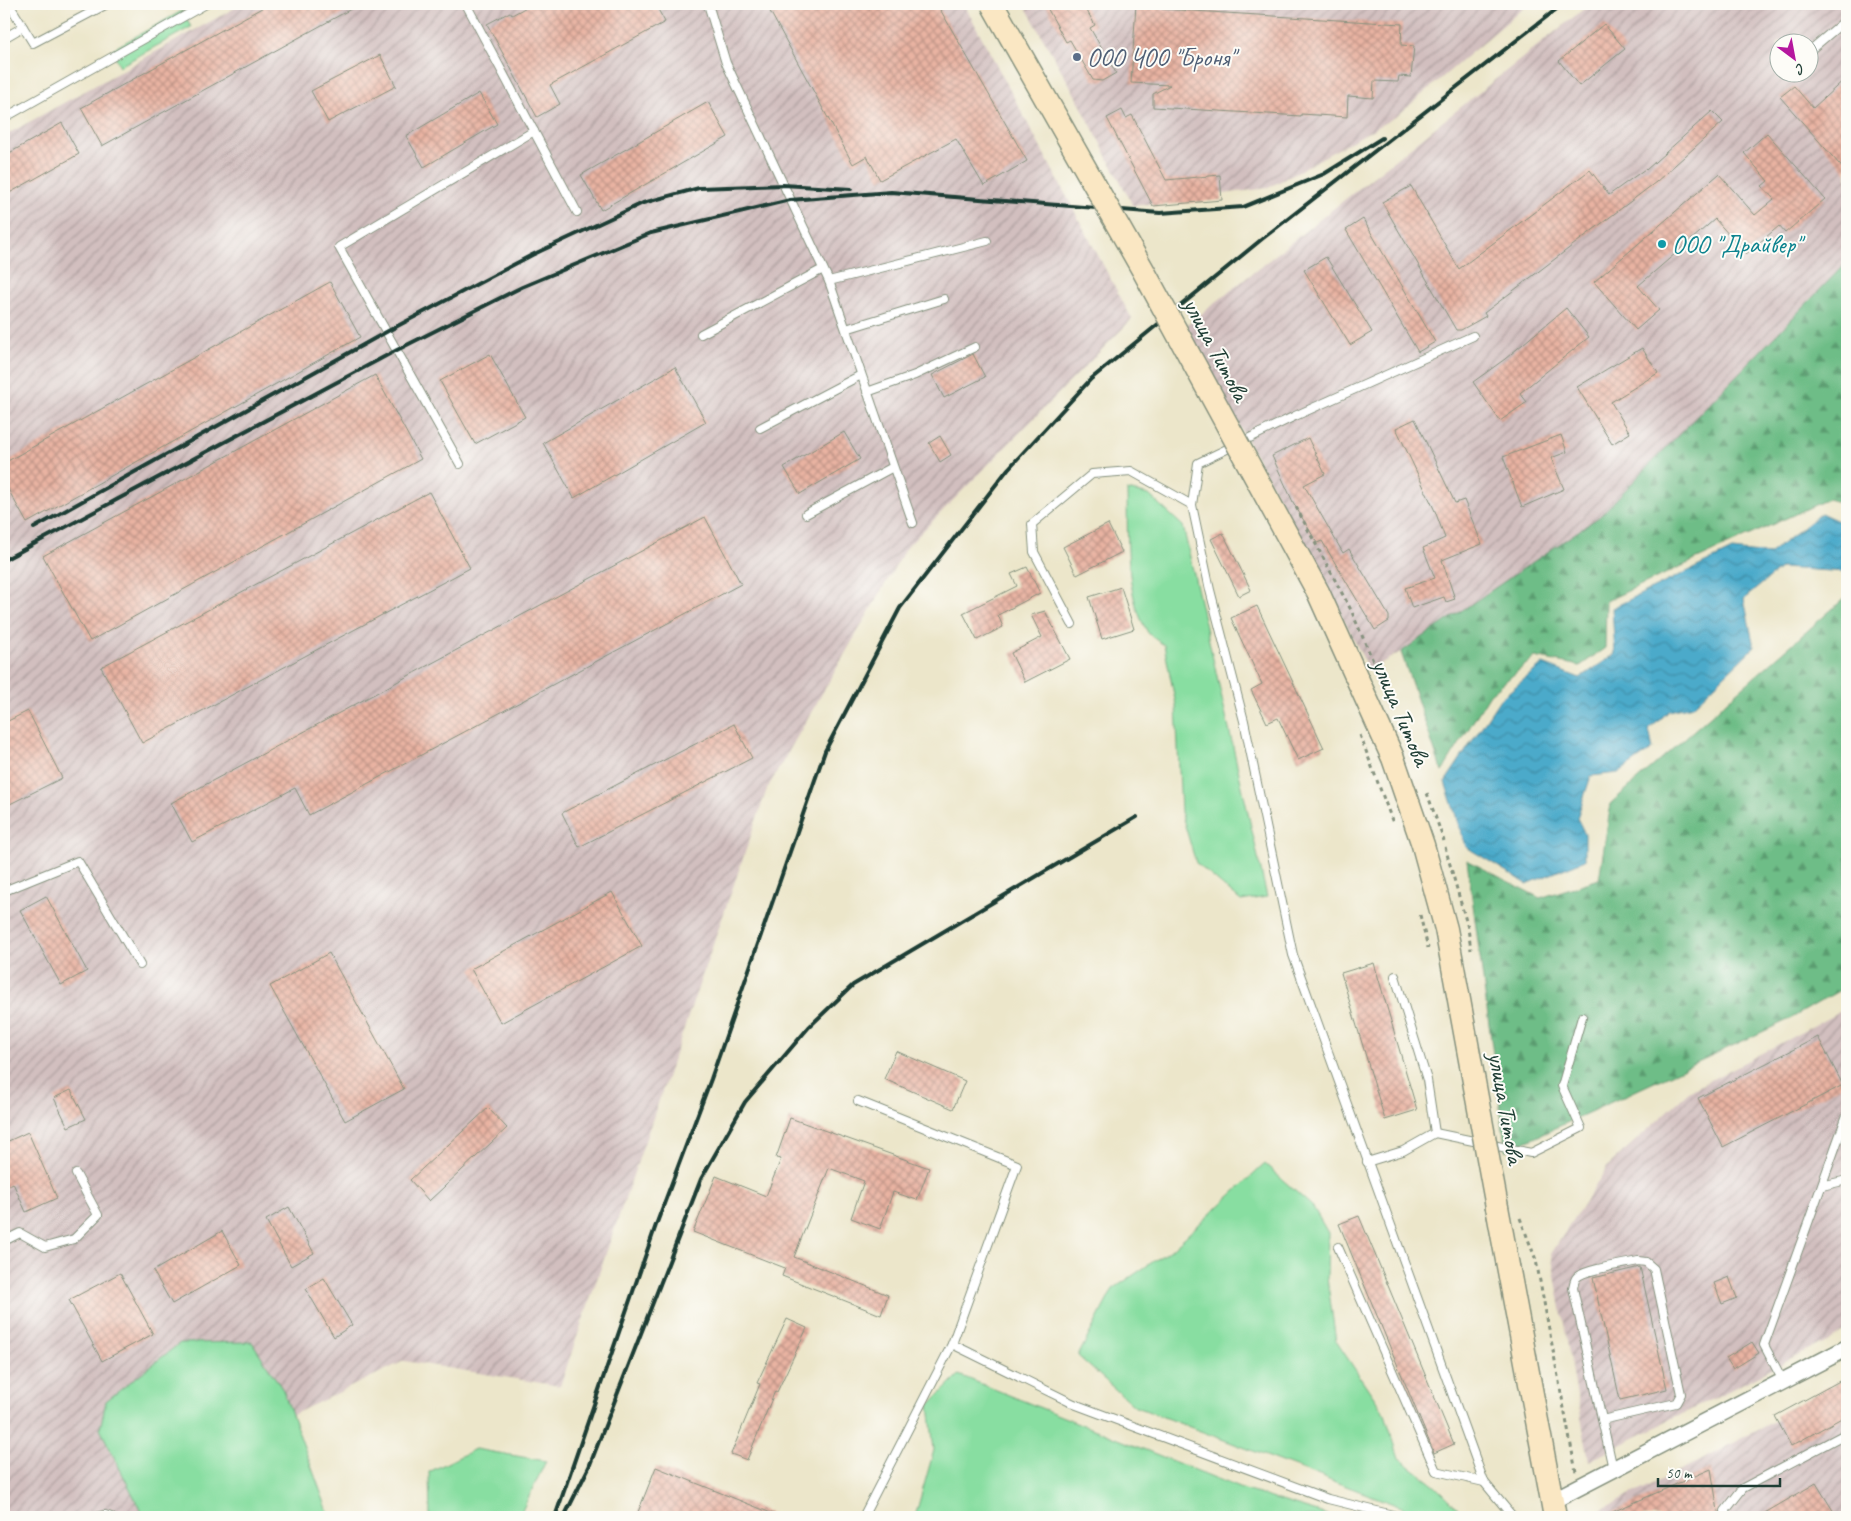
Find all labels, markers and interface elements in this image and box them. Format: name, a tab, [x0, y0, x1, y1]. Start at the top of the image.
north arrow	[1768, 32, 1818, 82]
place label: ООО ЧОО "Броня"	[1087, 42, 1240, 74]
marker: ООО ЧОО "Броня"	[1071, 51, 1083, 63]
text: С	[1791, 60, 1808, 79]
place label: ООО "Драйвер"	[1672, 229, 1806, 261]
marker: ООО "Драйвер"	[1656, 238, 1668, 250]
street label: улица Титова	[1175, 290, 1258, 409]
street label: улица Титова	[1364, 652, 1439, 773]
street label: улица Титова	[1480, 1048, 1532, 1169]
scale bar	[1658, 1456, 1781, 1488]
text: 50 m	[1666, 1464, 1693, 1483]

